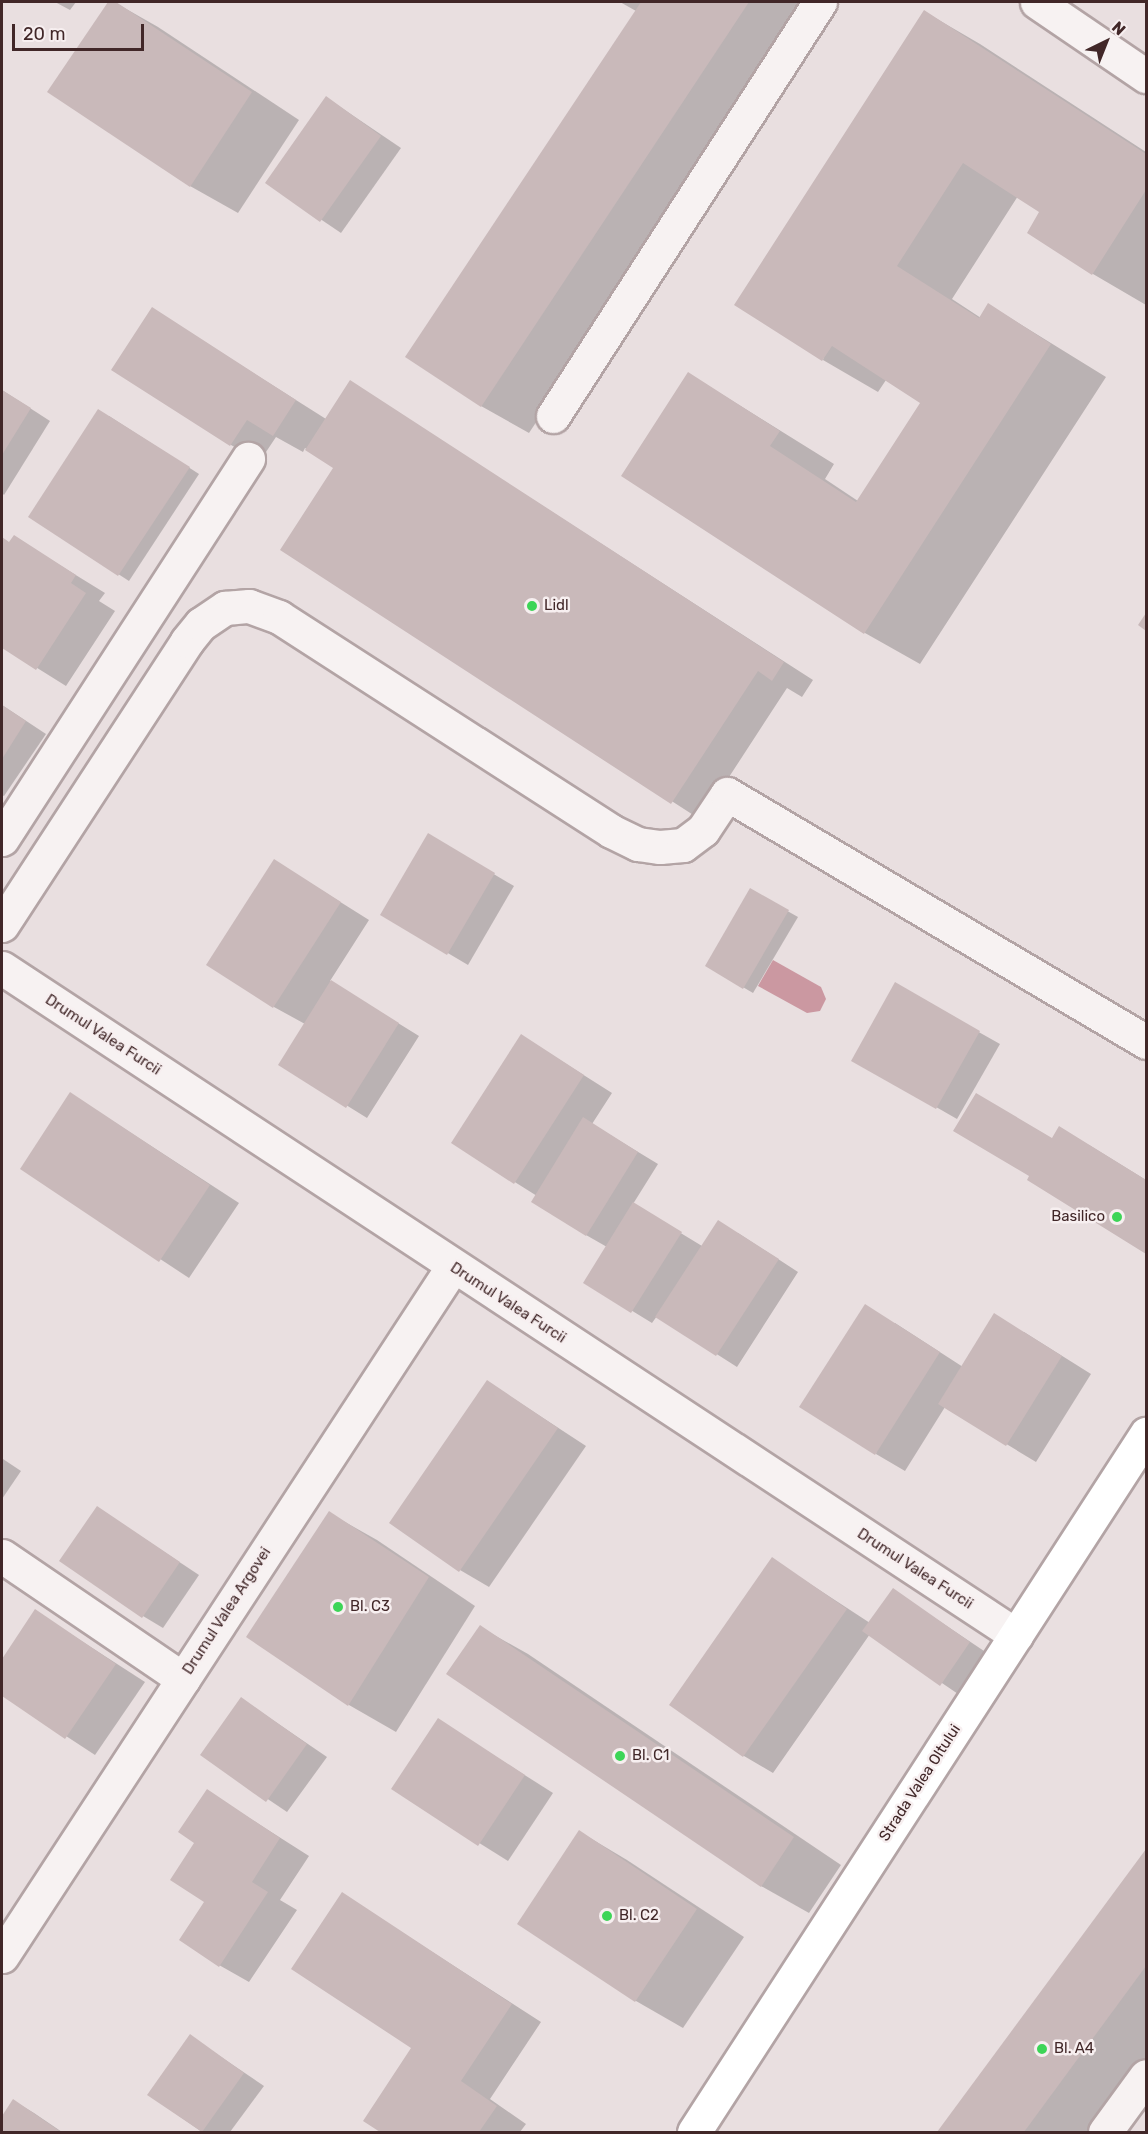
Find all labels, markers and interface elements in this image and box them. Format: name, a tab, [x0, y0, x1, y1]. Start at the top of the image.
scale bar	[15, 12, 147, 50]
north arrow	[1076, 12, 1136, 72]
text: N	[1108, 18, 1129, 39]
text: 20 m	[23, 23, 65, 45]
place label: Lidl	[544, 597, 569, 615]
marker: Lidl	[525, 599, 539, 613]
street label: Drumul Valea Furcii	[42, 991, 164, 1079]
place label: Basilico	[1051, 1208, 1105, 1226]
marker: Basilico	[1110, 1210, 1124, 1224]
street label: Drumul Valea Furcii	[447, 1259, 569, 1347]
street label: Drumul Valea Furcii	[854, 1525, 976, 1613]
street label: Drumul Valea Argovei	[179, 1544, 275, 1678]
place label: Bl. C3	[350, 1598, 390, 1616]
marker: Bl. C3	[331, 1600, 345, 1614]
street label: Strada Valea Oltului	[875, 1721, 965, 1845]
place label: Bl. C1	[632, 1747, 670, 1765]
marker: Bl. C1	[613, 1749, 627, 1763]
place label: Bl. C2	[619, 1907, 659, 1925]
marker: Bl. C2	[600, 1909, 614, 1923]
place label: Bl. A4	[1054, 2040, 1094, 2058]
marker: Bl. A4	[1035, 2042, 1049, 2056]

